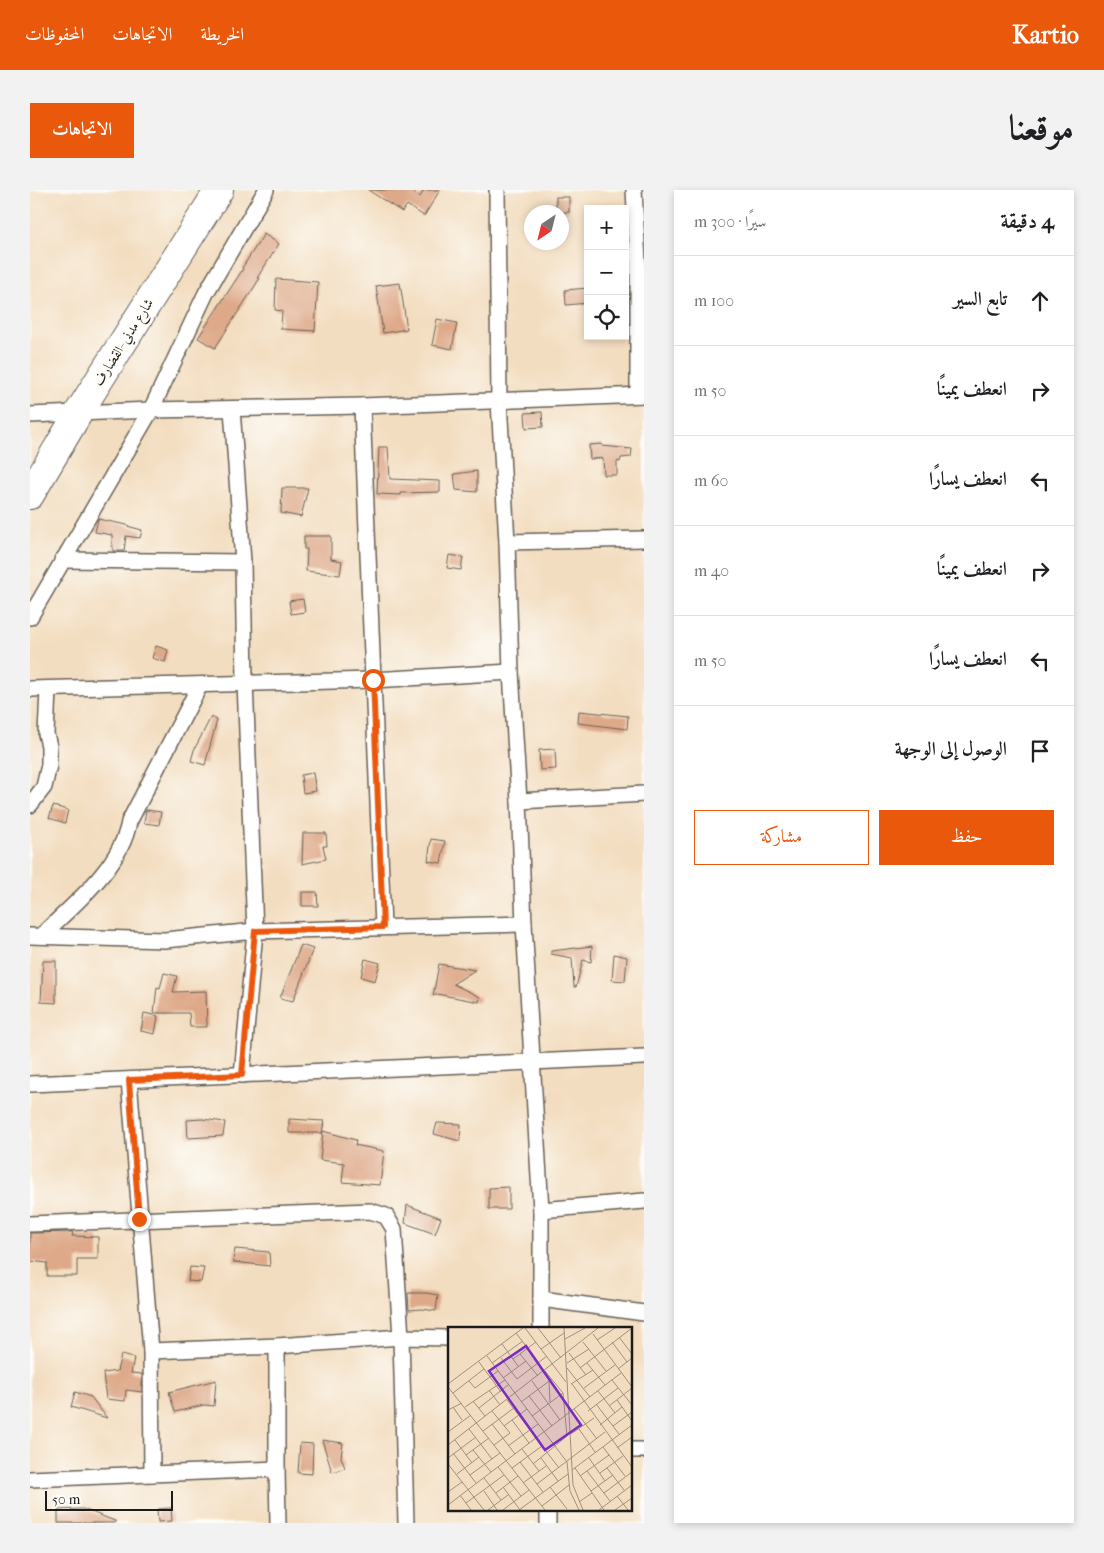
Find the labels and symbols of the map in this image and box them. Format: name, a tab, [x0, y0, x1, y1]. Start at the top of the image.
north arrow	[524, 205, 569, 250]
street label: شارع مدني -القضارف	[90, 295, 160, 391]
route start	[362, 669, 385, 692]
route end	[128, 1208, 151, 1231]
inset map	[448, 1327, 632, 1510]
scale bar	[45, 1488, 172, 1511]

